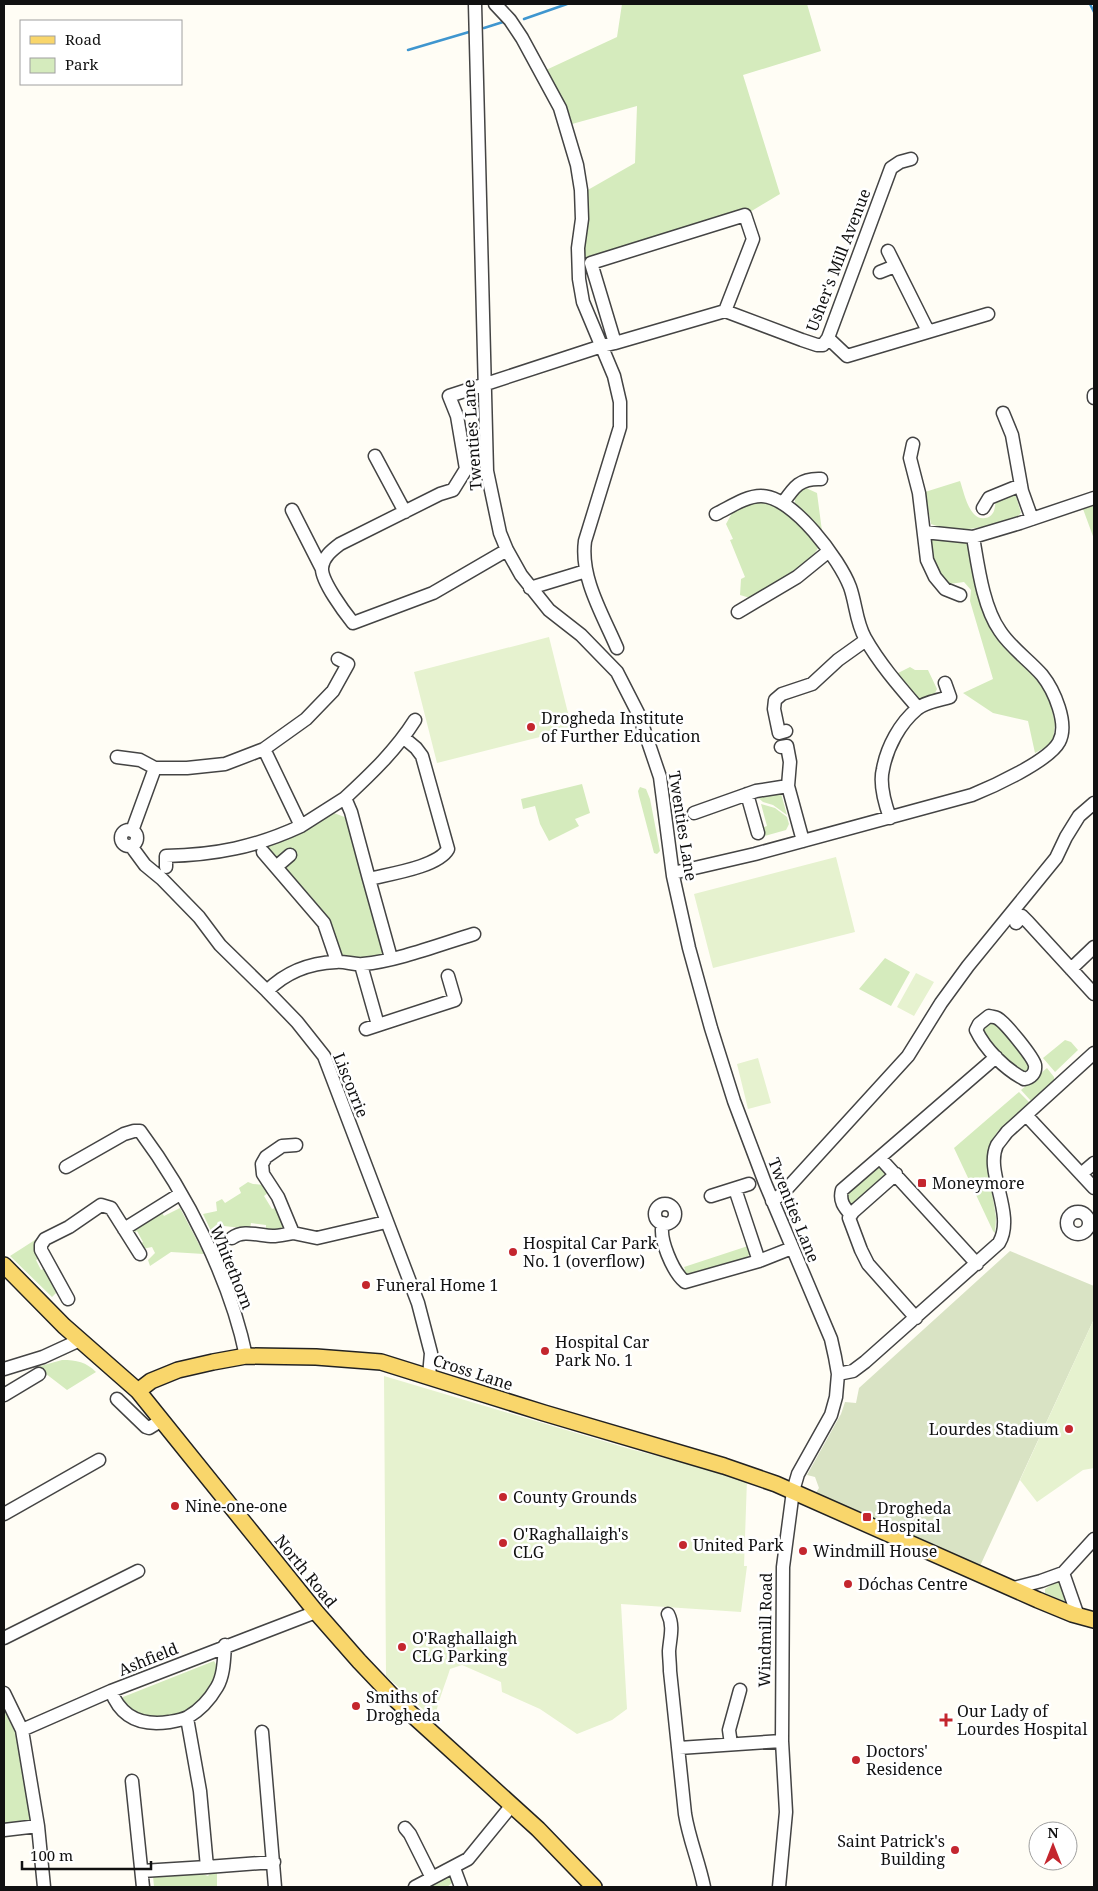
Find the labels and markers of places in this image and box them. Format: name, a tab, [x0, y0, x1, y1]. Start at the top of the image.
place label: Drogheda Institute of Further Education	[541, 707, 701, 747]
marker: Drogheda Institute of Further Education	[525, 721, 537, 733]
place label: Moneymore	[932, 1172, 1025, 1194]
marker: Moneymore	[916, 1177, 928, 1189]
place label: Hospital Car Park No. 1 (overflow)	[523, 1232, 658, 1272]
marker: Hospital Car Park No. 1 (overflow)	[507, 1246, 519, 1258]
place label: Funeral Home 1	[376, 1274, 499, 1296]
marker: Funeral Home 1	[360, 1279, 372, 1291]
place label: Hospital Car Park No. 1	[555, 1331, 650, 1371]
marker: Hospital Car Park No. 1	[539, 1345, 551, 1357]
place label: Lourdes Stadium	[929, 1418, 1059, 1440]
marker: Lourdes Stadium	[1063, 1423, 1075, 1435]
place label: County Grounds	[513, 1486, 637, 1508]
marker: County Grounds	[497, 1491, 509, 1503]
place label: Nine-one-one	[185, 1495, 287, 1517]
place label: Drogheda Hospital	[877, 1497, 952, 1537]
marker: Nine-one-one	[169, 1500, 181, 1512]
marker: Drogheda Hospital	[861, 1511, 873, 1523]
place label: O'Raghallaigh's CLG	[513, 1523, 629, 1563]
place label: United Park	[693, 1534, 784, 1556]
marker: O'Raghallaigh's CLG	[497, 1537, 509, 1549]
marker: United Park	[677, 1539, 689, 1551]
place label: Windmill House	[813, 1540, 937, 1562]
marker: Windmill House	[797, 1545, 809, 1557]
place label: Dóchas Centre	[858, 1573, 968, 1595]
marker: Dóchas Centre	[842, 1578, 854, 1590]
place label: O'Raghallaigh CLG Parking	[412, 1627, 518, 1667]
marker: O'Raghallaigh CLG Parking	[396, 1641, 408, 1653]
place label: Smiths of Drogheda	[366, 1686, 441, 1726]
marker: Smiths of Drogheda	[350, 1700, 362, 1712]
place label: Our Lady of Lourdes Hospital	[957, 1700, 1087, 1740]
marker: Our Lady of Lourdes Hospital	[939, 1713, 953, 1727]
place label: Doctors' Residence	[866, 1740, 943, 1780]
marker: Doctors' Residence	[850, 1754, 862, 1766]
place label: Saint Patrick's Building	[837, 1830, 945, 1870]
marker: Saint Patrick's Building	[949, 1844, 961, 1856]

